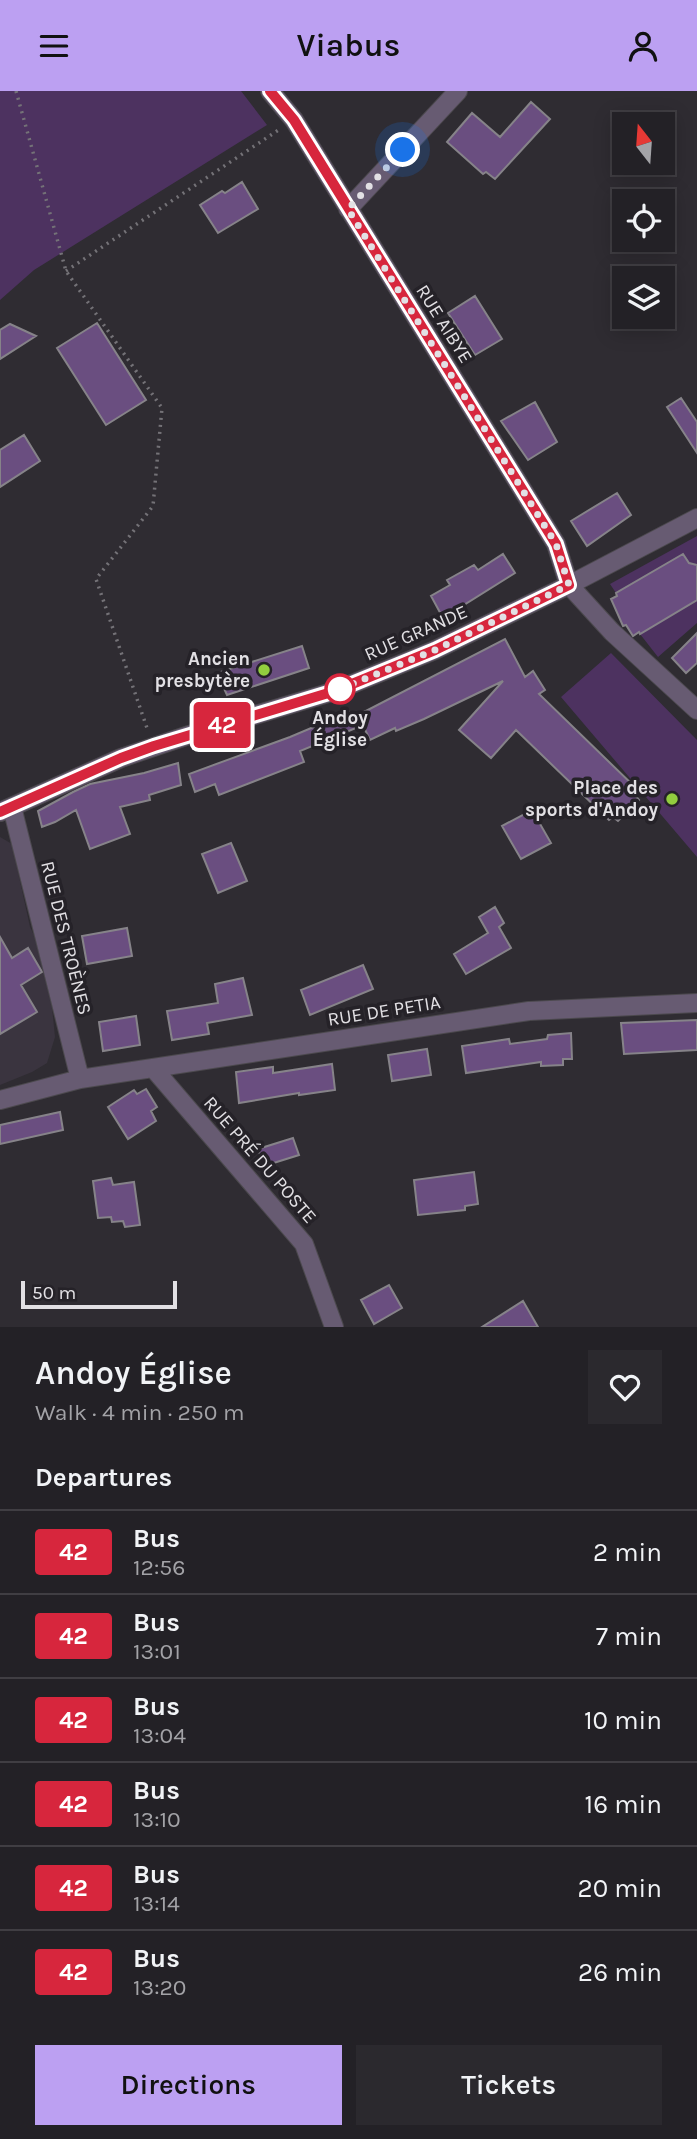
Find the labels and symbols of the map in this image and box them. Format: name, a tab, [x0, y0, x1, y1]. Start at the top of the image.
north arrow	[612, 112, 676, 175]
your location	[385, 132, 420, 167]
street label: RUE AIBYE	[411, 281, 477, 367]
street label: RUE GRANDE	[361, 601, 471, 665]
place label: Ancien presbytère	[155, 648, 250, 692]
marker: Ancien presbytère	[256, 662, 272, 678]
marker: Andoy Église	[325, 674, 355, 704]
line badge: 42	[190, 702, 254, 748]
place label: Andoy Église	[312, 707, 368, 751]
place label: Place des sports d'Andoy	[525, 777, 658, 821]
marker: Place des sports d'Andoy	[664, 791, 680, 807]
street label: RUE DES TROÈNES	[36, 859, 97, 1017]
street label: RUE DE PETIA	[326, 991, 442, 1031]
street label: RUE PRÉ DU POSTE	[199, 1092, 322, 1228]
scale bar	[21, 1278, 177, 1310]

